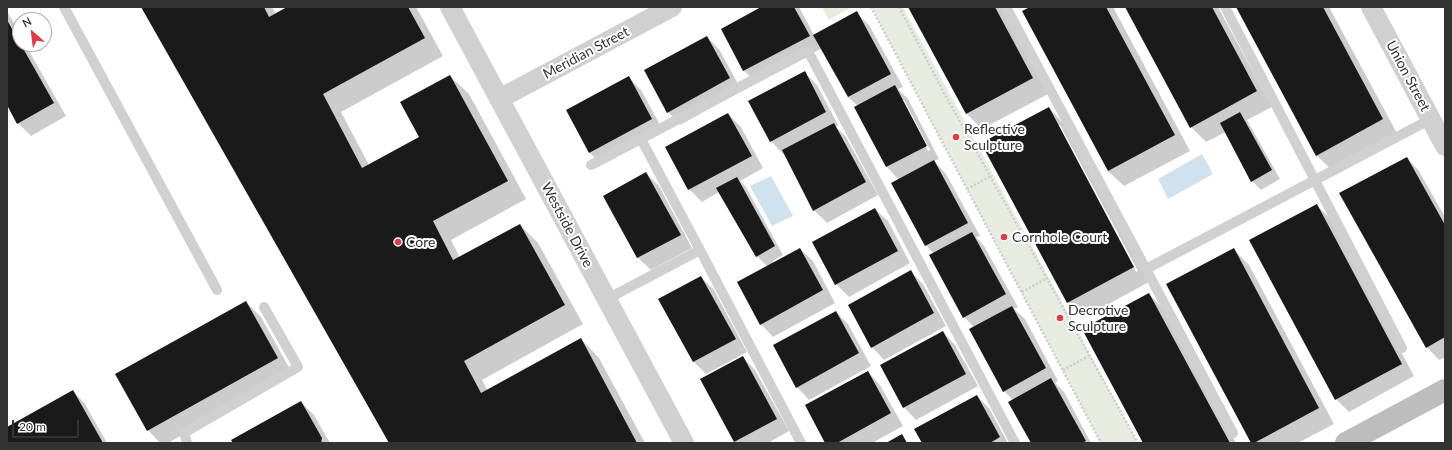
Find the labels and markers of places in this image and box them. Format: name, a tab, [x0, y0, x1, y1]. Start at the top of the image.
place label: Reflective Sculpture	[964, 121, 1025, 154]
marker: Reflective Sculpture	[951, 132, 961, 142]
place label: Cornhole Court	[1012, 229, 1107, 245]
marker: Cornhole Court	[999, 232, 1009, 242]
place label: Core	[406, 234, 435, 250]
marker: Core	[393, 237, 403, 247]
place label: Decrotive Sculpture	[1068, 302, 1128, 334]
marker: Decrotive Sculpture	[1055, 313, 1065, 323]

